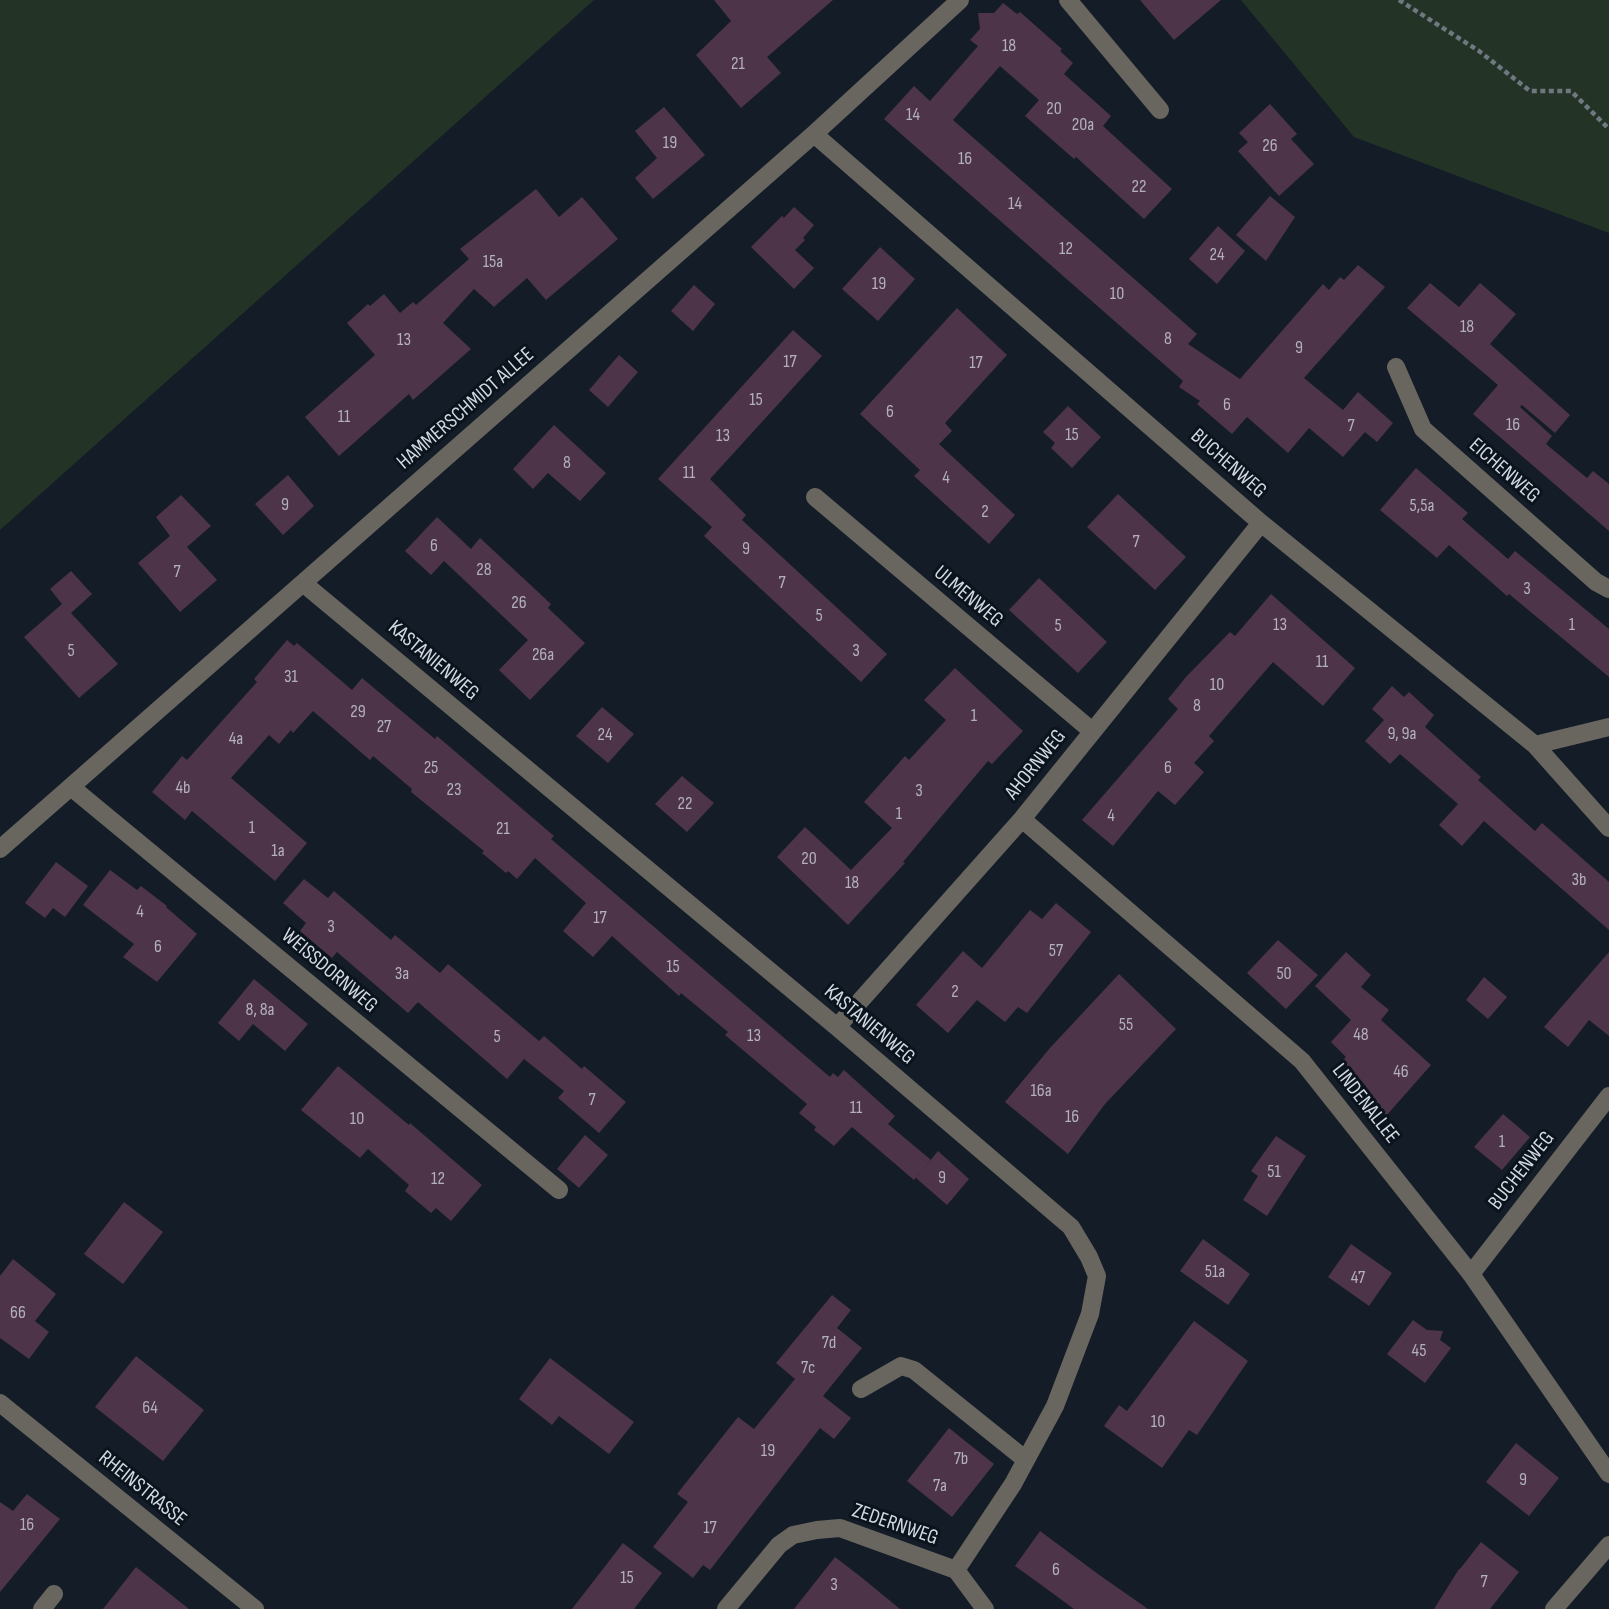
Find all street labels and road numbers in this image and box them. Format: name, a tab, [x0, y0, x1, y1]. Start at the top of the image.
street label: HAMMERSCHMIDT ALLEE	[392, 343, 540, 475]
street label: BUCHENWEG	[1185, 424, 1271, 504]
street label: EICHENWEG	[1463, 433, 1545, 509]
street label: ULMENWEG	[928, 561, 1008, 633]
street label: KASTANIENWEG	[382, 616, 484, 706]
street label: AHORNWEG	[1000, 725, 1072, 805]
street label: WEISSDORNWEG	[276, 923, 382, 1019]
street label: KASTANIENWEG	[818, 980, 920, 1070]
street label: LINDENALLEE	[1326, 1059, 1404, 1149]
street label: BUCHENWEG	[1484, 1127, 1560, 1215]
street label: RHEINSTRASSE	[93, 1446, 191, 1532]
street label: ZEDERNWEG	[849, 1499, 941, 1551]

